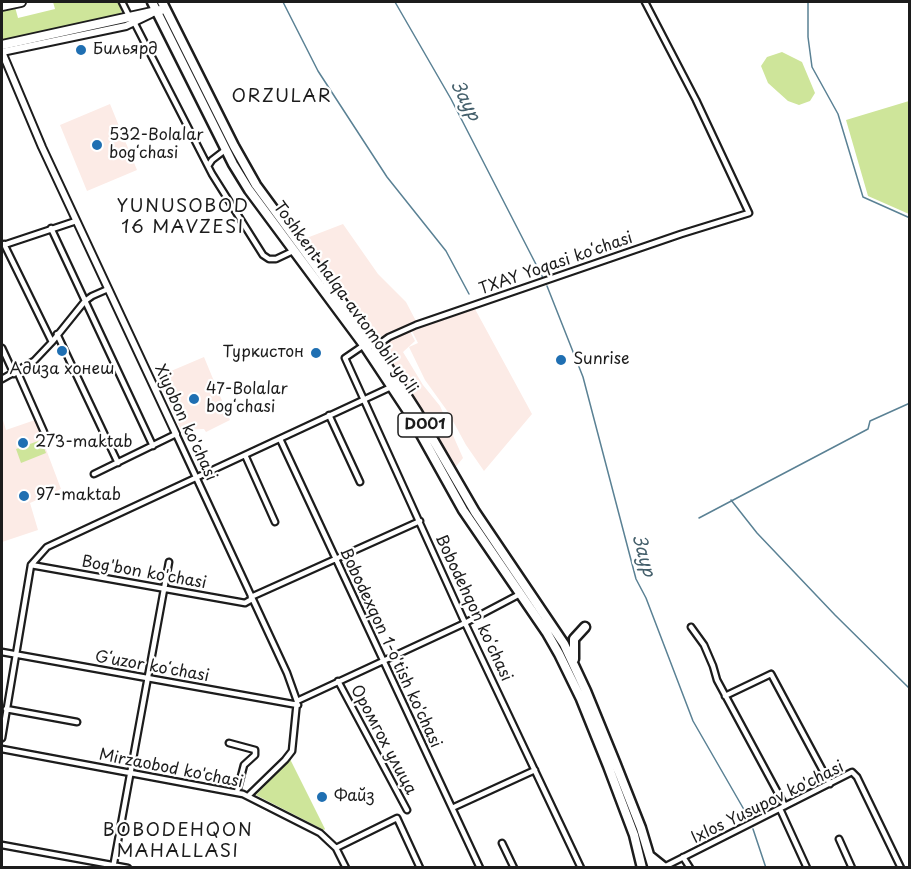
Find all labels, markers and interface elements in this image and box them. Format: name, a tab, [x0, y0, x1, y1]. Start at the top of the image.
place label: Бильярд	[93, 40, 158, 60]
marker: Бильярд	[74, 43, 88, 57]
water label: Заур	[446, 77, 484, 125]
district label: ORZULAR	[232, 86, 332, 108]
place label: 532-Bolalar bogʻchasi	[109, 126, 203, 164]
marker: 532-Bolalar bogʻchasi	[90, 138, 104, 152]
district label: YUNUSOBOD 16 MAVZESI	[117, 196, 249, 238]
street label: Toshkent halqa avtomobil yo'li	[269, 198, 421, 398]
street label: TXAY Yoqasi koʻchasi	[477, 229, 635, 299]
place label: Туркистон	[223, 343, 304, 363]
marker: Адиза хонеш	[55, 344, 69, 358]
marker: Туркистон	[309, 346, 323, 360]
place label: Sunrise	[573, 350, 629, 370]
marker: Sunrise	[554, 353, 568, 367]
place label: Адиза хонеш	[10, 360, 114, 380]
street label: Xiyobon ko'chasi	[150, 362, 220, 484]
place label: 47-Bolalar bogʻchasi	[206, 380, 288, 418]
marker: 47-Bolalar bogʻchasi	[187, 392, 201, 406]
road number: D001	[398, 413, 452, 437]
place label: 273-maktab	[35, 433, 133, 453]
marker: 273-maktab	[16, 436, 30, 450]
place label: 97-maktab	[36, 486, 121, 506]
marker: 97-maktab	[17, 489, 31, 503]
street label: Bobodehqon koʻchasi	[430, 531, 516, 685]
water label: Заур	[627, 533, 659, 579]
street label: Bobodexqon 1-o'tish ko'chasi	[335, 545, 445, 751]
street label: Bog'bon ko'chasi	[80, 553, 208, 593]
street label: Gʻuzor koʻchasi	[93, 647, 211, 687]
street label: Оромгох улица	[346, 682, 420, 798]
street label: Mirzaobod ko'chasi	[97, 746, 245, 792]
street label: Ixlos Yusupov ko'chasi	[689, 758, 847, 848]
place label: Файз	[334, 787, 375, 807]
marker: Файз	[315, 790, 329, 804]
district label: BOBODEHQON MAHALLASI	[102, 820, 254, 862]

